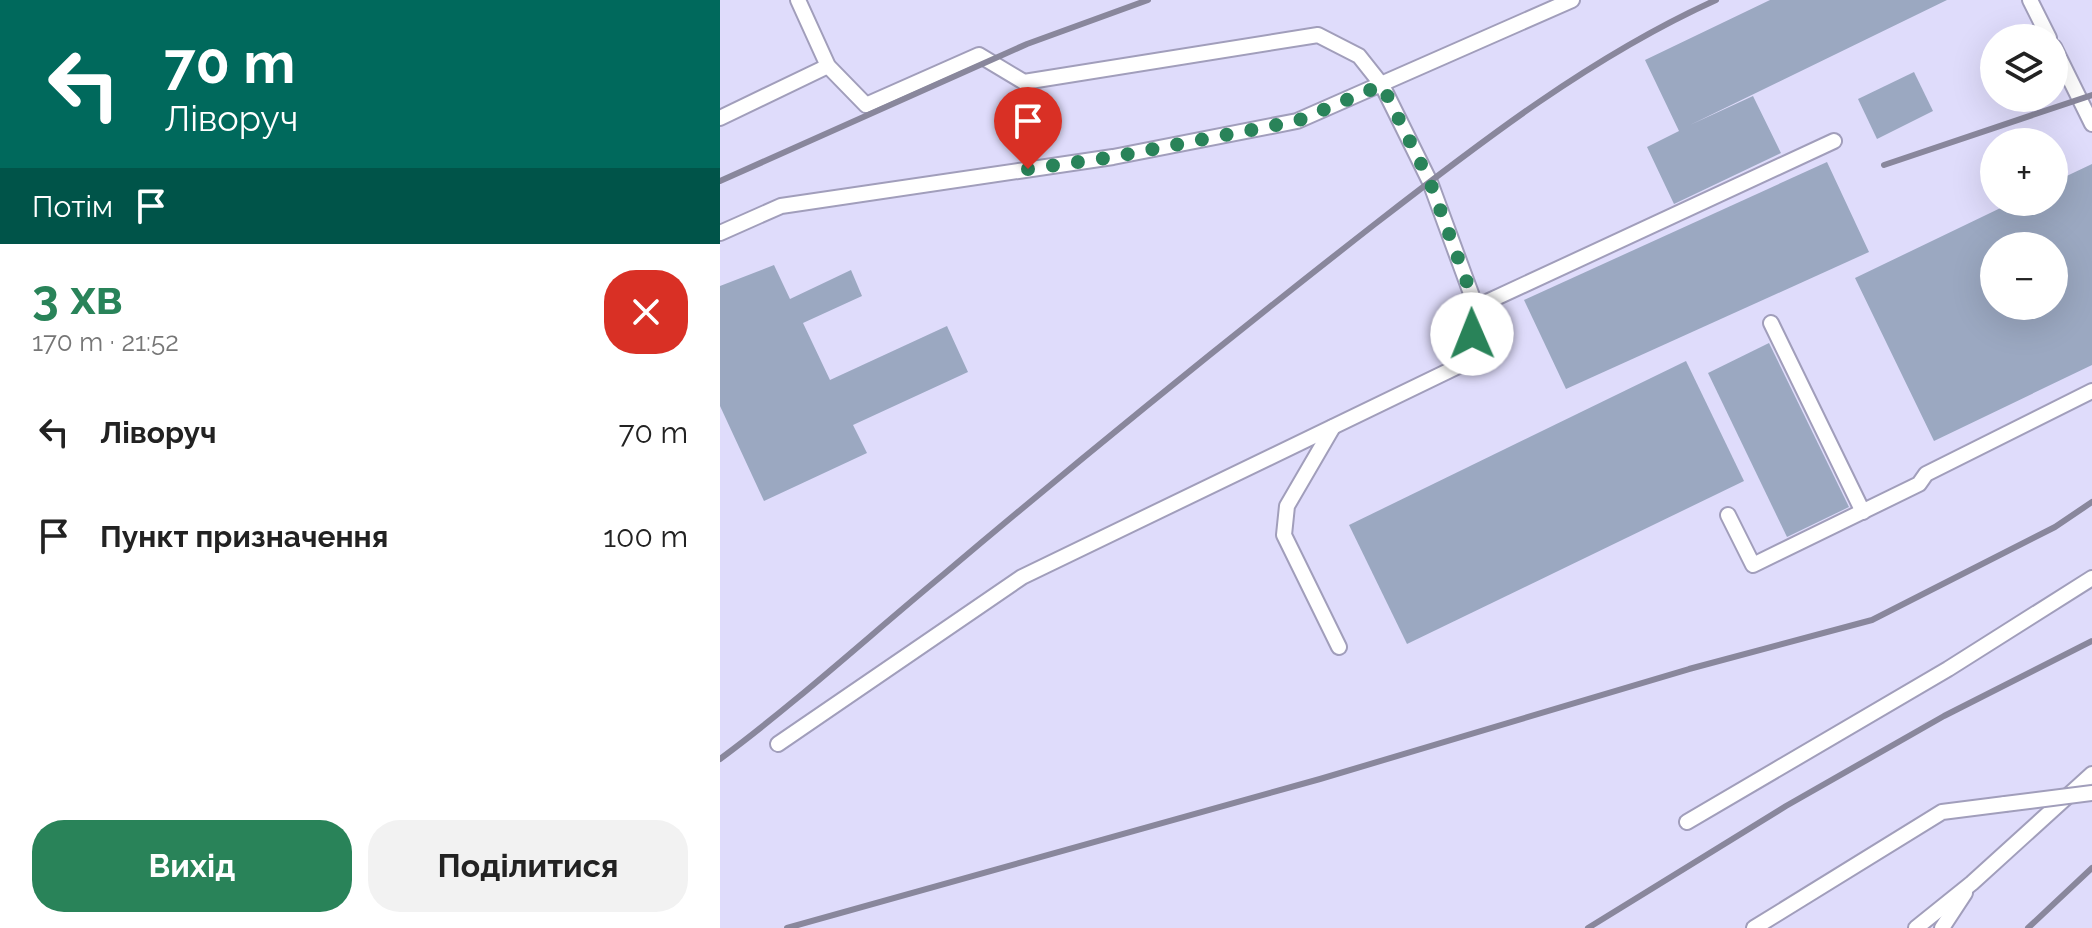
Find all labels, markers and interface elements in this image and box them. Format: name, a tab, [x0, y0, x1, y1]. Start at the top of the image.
map controls	[1980, 24, 2068, 320]
button: layers	[1980, 24, 2068, 112]
text: 70 m	[164, 30, 295, 96]
icon: left	[32, 32, 136, 136]
pin	[994, 87, 1062, 169]
text: Ліворуч	[164, 97, 298, 139]
icon: arrive	[1006, 99, 1050, 143]
button: +	[1980, 128, 2068, 216]
icon: arrive	[129, 184, 173, 228]
text: Потім	[32, 189, 113, 224]
button: −	[1980, 232, 2068, 320]
text: 3 хв	[32, 269, 123, 325]
button: close	[604, 270, 688, 354]
position arrow	[1430, 292, 1514, 376]
text: 170 m · 21:52	[32, 327, 179, 357]
icon: left	[32, 410, 76, 454]
text: Ліворуч	[100, 415, 216, 450]
text: 70 m	[618, 415, 688, 450]
icon: arrive	[32, 514, 76, 558]
text: Пункт призначення	[100, 519, 388, 554]
text: 100 m	[603, 519, 688, 554]
button: Вихід	[32, 820, 352, 912]
button: Поділитися	[368, 820, 688, 912]

